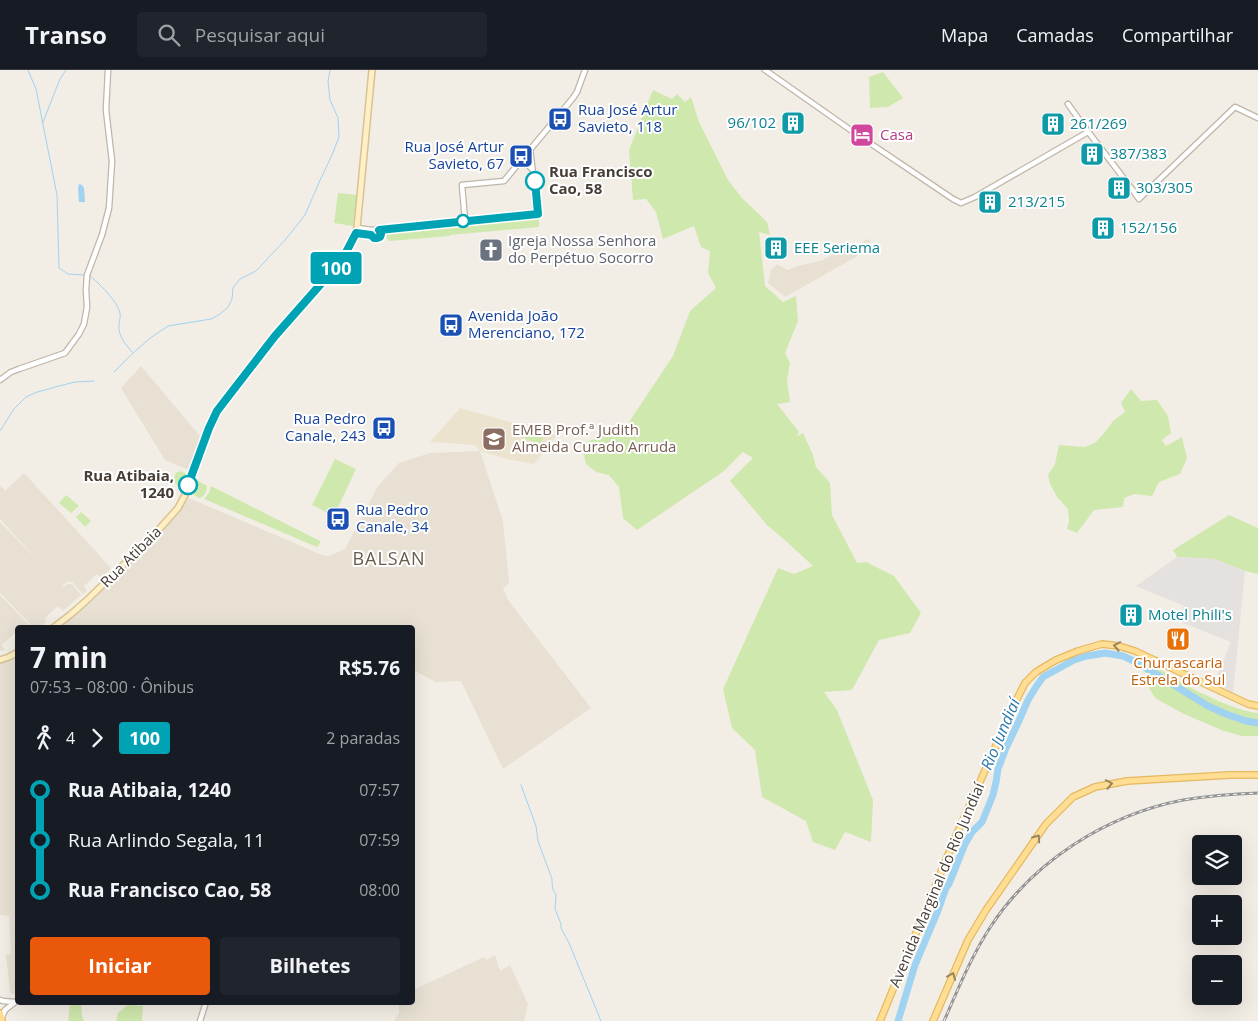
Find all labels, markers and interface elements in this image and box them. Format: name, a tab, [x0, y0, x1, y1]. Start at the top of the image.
search box	[137, 12, 487, 57]
text: Transo	[25, 18, 107, 51]
icon: search	[155, 21, 183, 49]
text: Pesquisar aqui	[195, 22, 325, 48]
text: Mapa	[941, 23, 988, 47]
text: Camadas	[1016, 23, 1094, 47]
text: Compartilhar	[1122, 23, 1233, 47]
place label: Rua José Artur Savieto, 118	[578, 99, 678, 136]
bus stop icon: Rua José Artur Savieto, 118	[547, 106, 573, 132]
building icon: 96/102	[780, 110, 806, 136]
building icon: 261/269	[1040, 111, 1066, 137]
place label: 96/102	[728, 112, 776, 132]
place label: 261/269	[1070, 113, 1127, 133]
hotel icon: Casa	[849, 122, 875, 148]
place label: Casa	[880, 124, 913, 144]
place label: Rua José Artur Savieto, 67	[405, 136, 504, 173]
building icon: 387/383	[1079, 141, 1105, 167]
bus stop icon: Rua José Artur Savieto, 67	[508, 143, 534, 169]
place label: 387/383	[1110, 143, 1167, 163]
place label: Rua Francisco Cao, 58	[549, 161, 652, 198]
marker: Rua Francisco Cao, 58	[525, 171, 545, 191]
building icon: 303/305	[1106, 175, 1132, 201]
place label: 303/305	[1136, 177, 1193, 197]
building icon: 213/215	[977, 189, 1003, 215]
place label: 213/215	[1008, 191, 1065, 211]
unlabelled marker	[456, 214, 470, 228]
building icon: 152/156	[1090, 215, 1116, 241]
place label: 152/156	[1120, 217, 1177, 237]
place label: Igreja Nossa Senhora do Perpétuo Socorro	[508, 230, 656, 267]
building icon: EEE Seriema	[763, 235, 789, 261]
church icon: Igreja Nossa Senhora do Perpétuo Socorro	[478, 237, 504, 263]
place label: EEE Seriema	[794, 237, 880, 257]
line badge: 100	[307, 252, 365, 284]
text: 100	[321, 256, 351, 280]
place label: Avenida João Merenciano, 172	[468, 305, 585, 342]
bus stop icon: Avenida João Merenciano, 172	[438, 312, 464, 338]
place label: Rua Pedro Canale, 243	[285, 408, 366, 445]
bus stop icon: Rua Pedro Canale, 243	[371, 415, 397, 441]
place label: EMEB Prof.ª Judith Almeida Curado Arruda	[512, 419, 676, 456]
school or university icon: EMEB Prof.ª Judith Almeida Curado Arruda	[481, 426, 507, 452]
place label: Rua Atibaia, 1240	[83, 465, 174, 502]
marker: Rua Atibaia, 1240	[178, 475, 198, 495]
place label: Rua Pedro Canale, 34	[356, 499, 429, 536]
bus stop icon: Rua Pedro Canale, 34	[325, 506, 351, 532]
street label: Rua Atibaia	[95, 521, 165, 591]
district label: BALSAN	[352, 546, 426, 570]
building icon: Motel Phili's	[1118, 602, 1144, 628]
place label: Motel Phili's	[1148, 604, 1232, 624]
restaurant icon: Churrascaria Estrela do Sul	[1165, 626, 1191, 652]
text: 7 min	[30, 638, 108, 676]
one-way arrow	[1112, 642, 1121, 652]
place label: Churrascaria Estrela do Sul	[1131, 652, 1225, 689]
text: R$5.76	[339, 655, 400, 681]
text: 07:53 – 08:00 · Ônibus	[30, 676, 194, 698]
water label: Rio Jundiaí	[975, 693, 1026, 773]
icon: walk	[30, 724, 58, 752]
icon: forward	[83, 724, 111, 752]
text: 100	[129, 726, 160, 750]
text: 4	[66, 727, 75, 749]
text: 2 paradas	[326, 727, 400, 749]
text: Rua Atibaia, 1240	[68, 777, 231, 803]
street label: Avenida Marginal do Rio Jundiaí	[884, 778, 989, 990]
text: 07:57	[359, 779, 400, 801]
one-way arrow	[1105, 779, 1113, 789]
text: Rua Arlindo Segala, 11	[68, 827, 265, 853]
text: 07:59	[359, 829, 400, 851]
one-way arrow	[1031, 834, 1040, 844]
map controls	[1192, 835, 1242, 1005]
button: layers	[1192, 835, 1242, 885]
text: Rua Francisco Cao, 58	[68, 877, 271, 903]
text: 08:00	[359, 879, 400, 901]
button: +	[1192, 895, 1242, 945]
button: Iniciar	[30, 937, 210, 995]
button: Bilhetes	[220, 937, 400, 995]
button: −	[1192, 955, 1242, 1005]
one-way arrow	[946, 972, 957, 981]

